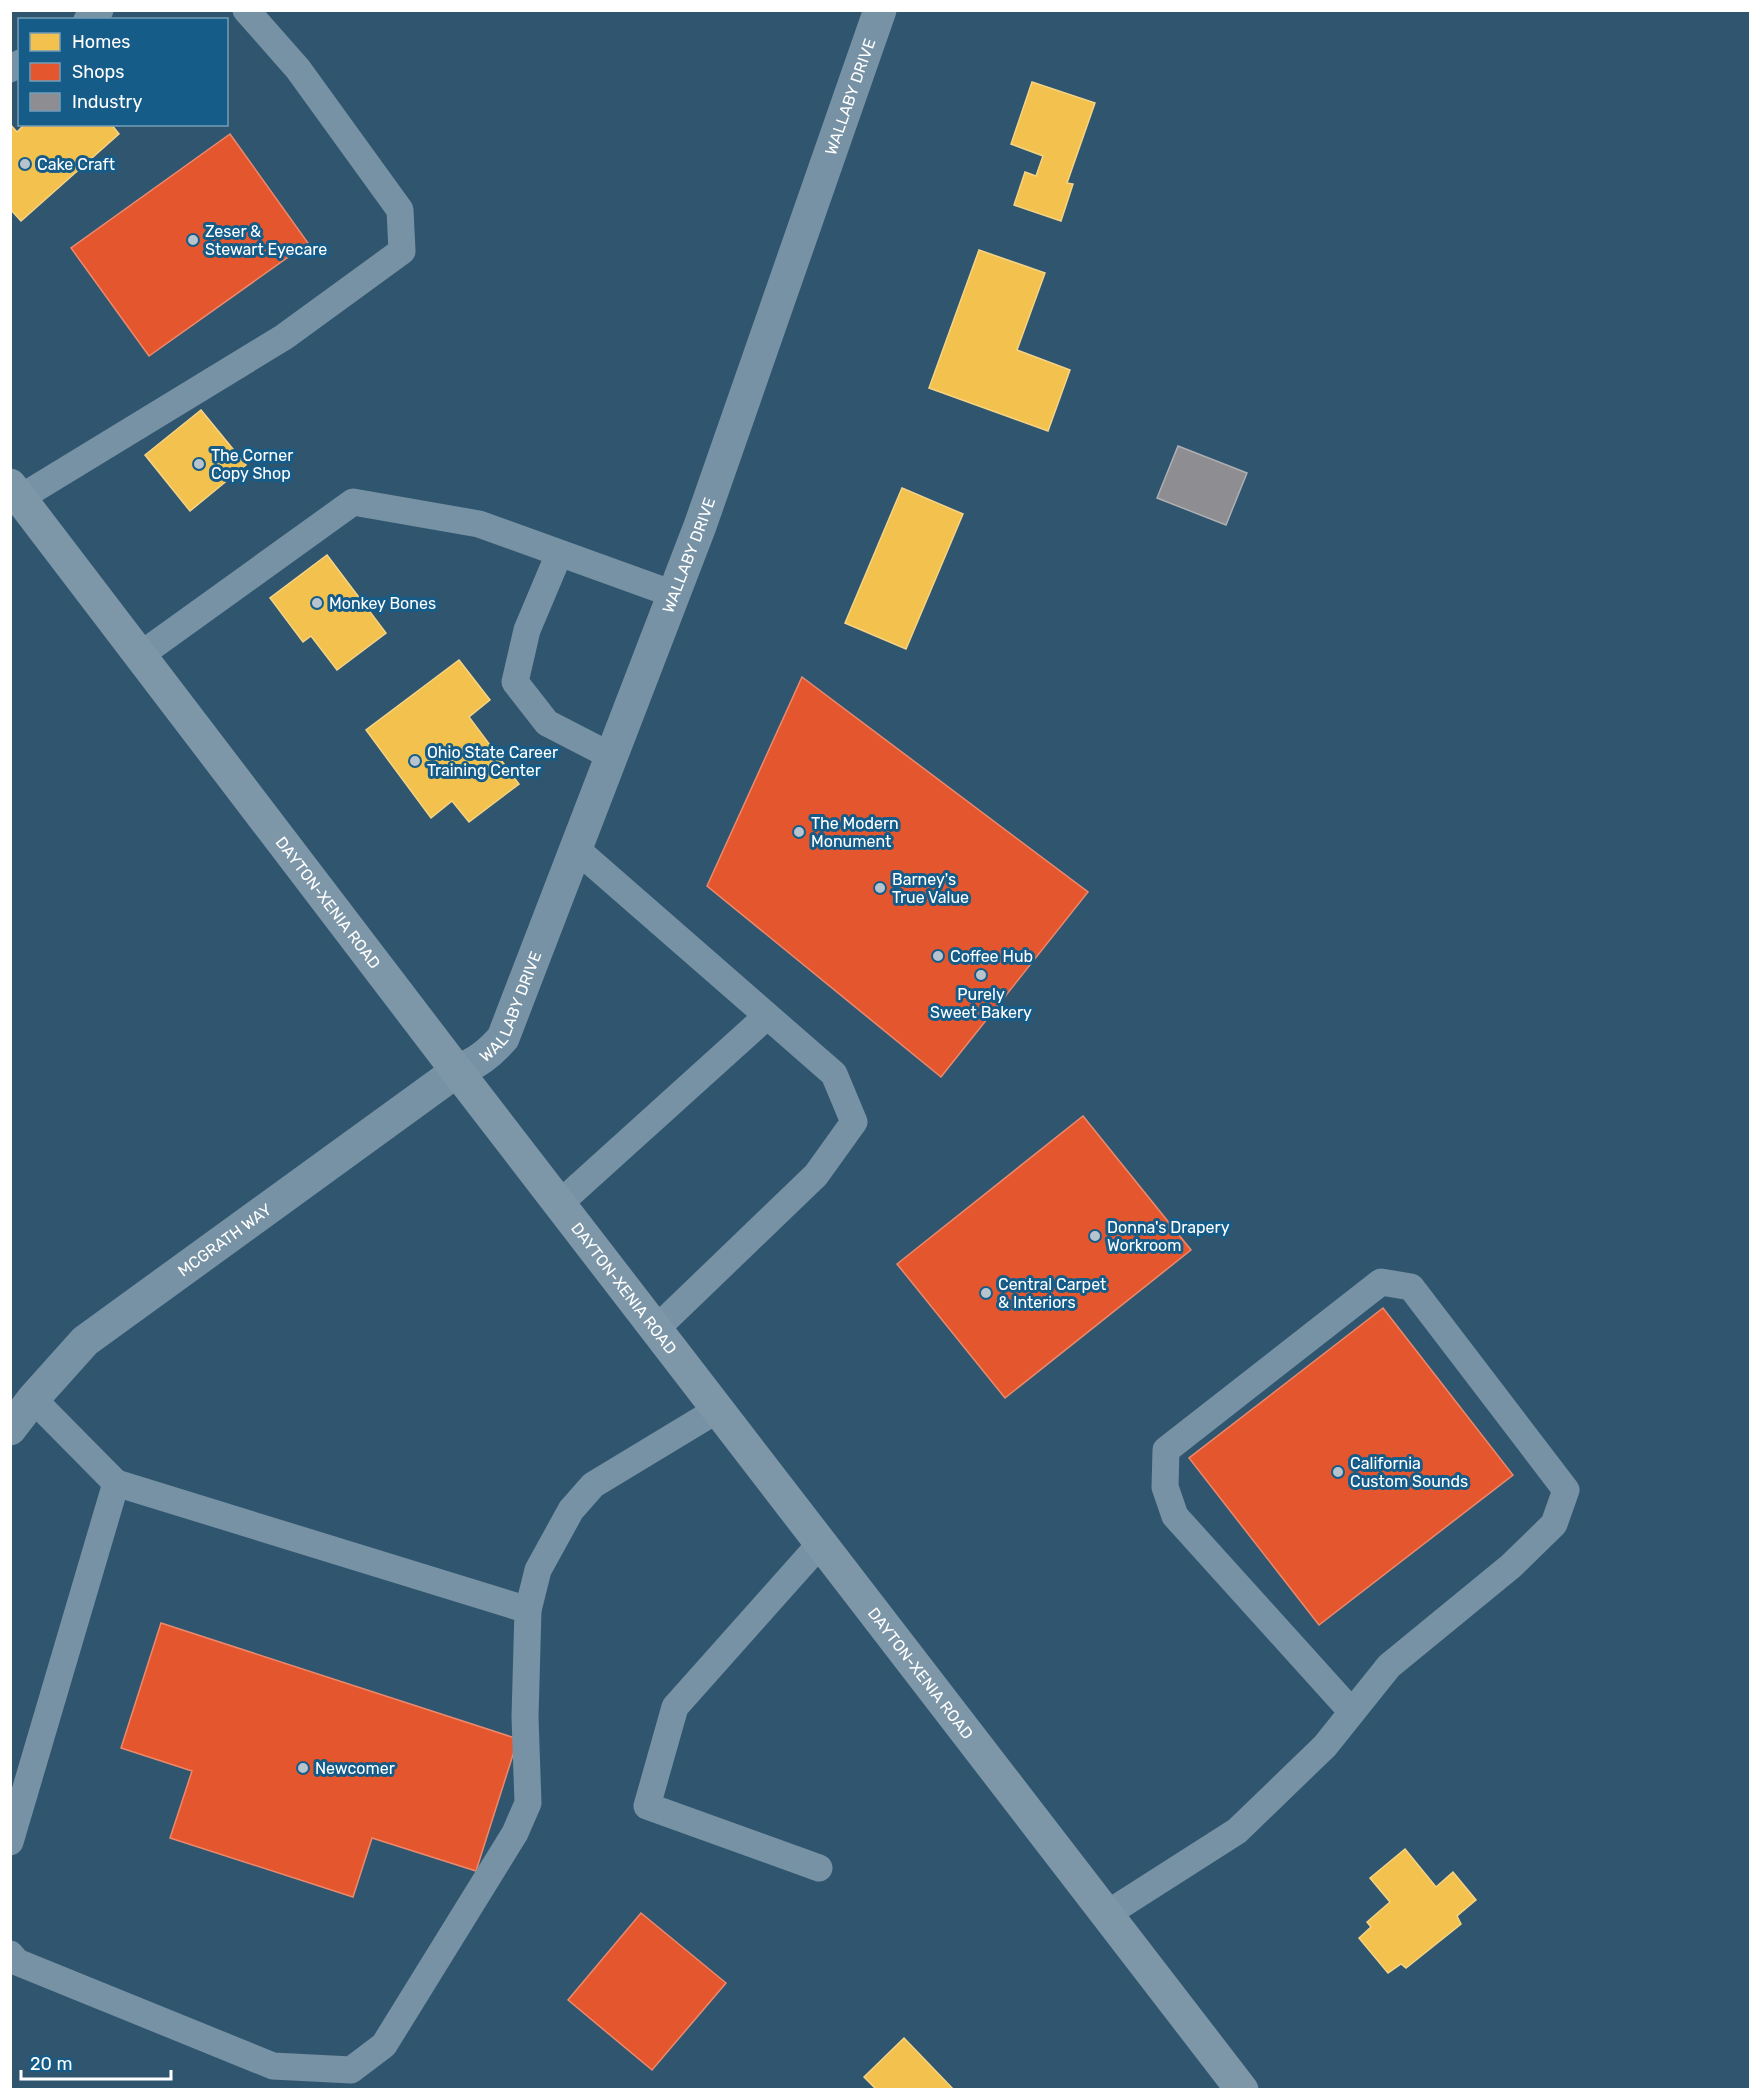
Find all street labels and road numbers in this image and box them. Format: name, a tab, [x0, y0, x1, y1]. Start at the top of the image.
street label: WALLABY DRIVE	[821, 36, 879, 157]
street label: WALLABY DRIVE	[658, 495, 719, 616]
street label: DAYTON-XENIA ROAD	[272, 833, 384, 973]
street label: WALLABY DRIVE	[476, 948, 546, 1066]
street label: MCGRATH WAY	[174, 1200, 275, 1280]
street label: DAYTON-XENIA ROAD	[567, 1219, 680, 1358]
street label: DAYTON-XENIA ROAD	[864, 1604, 977, 1743]

